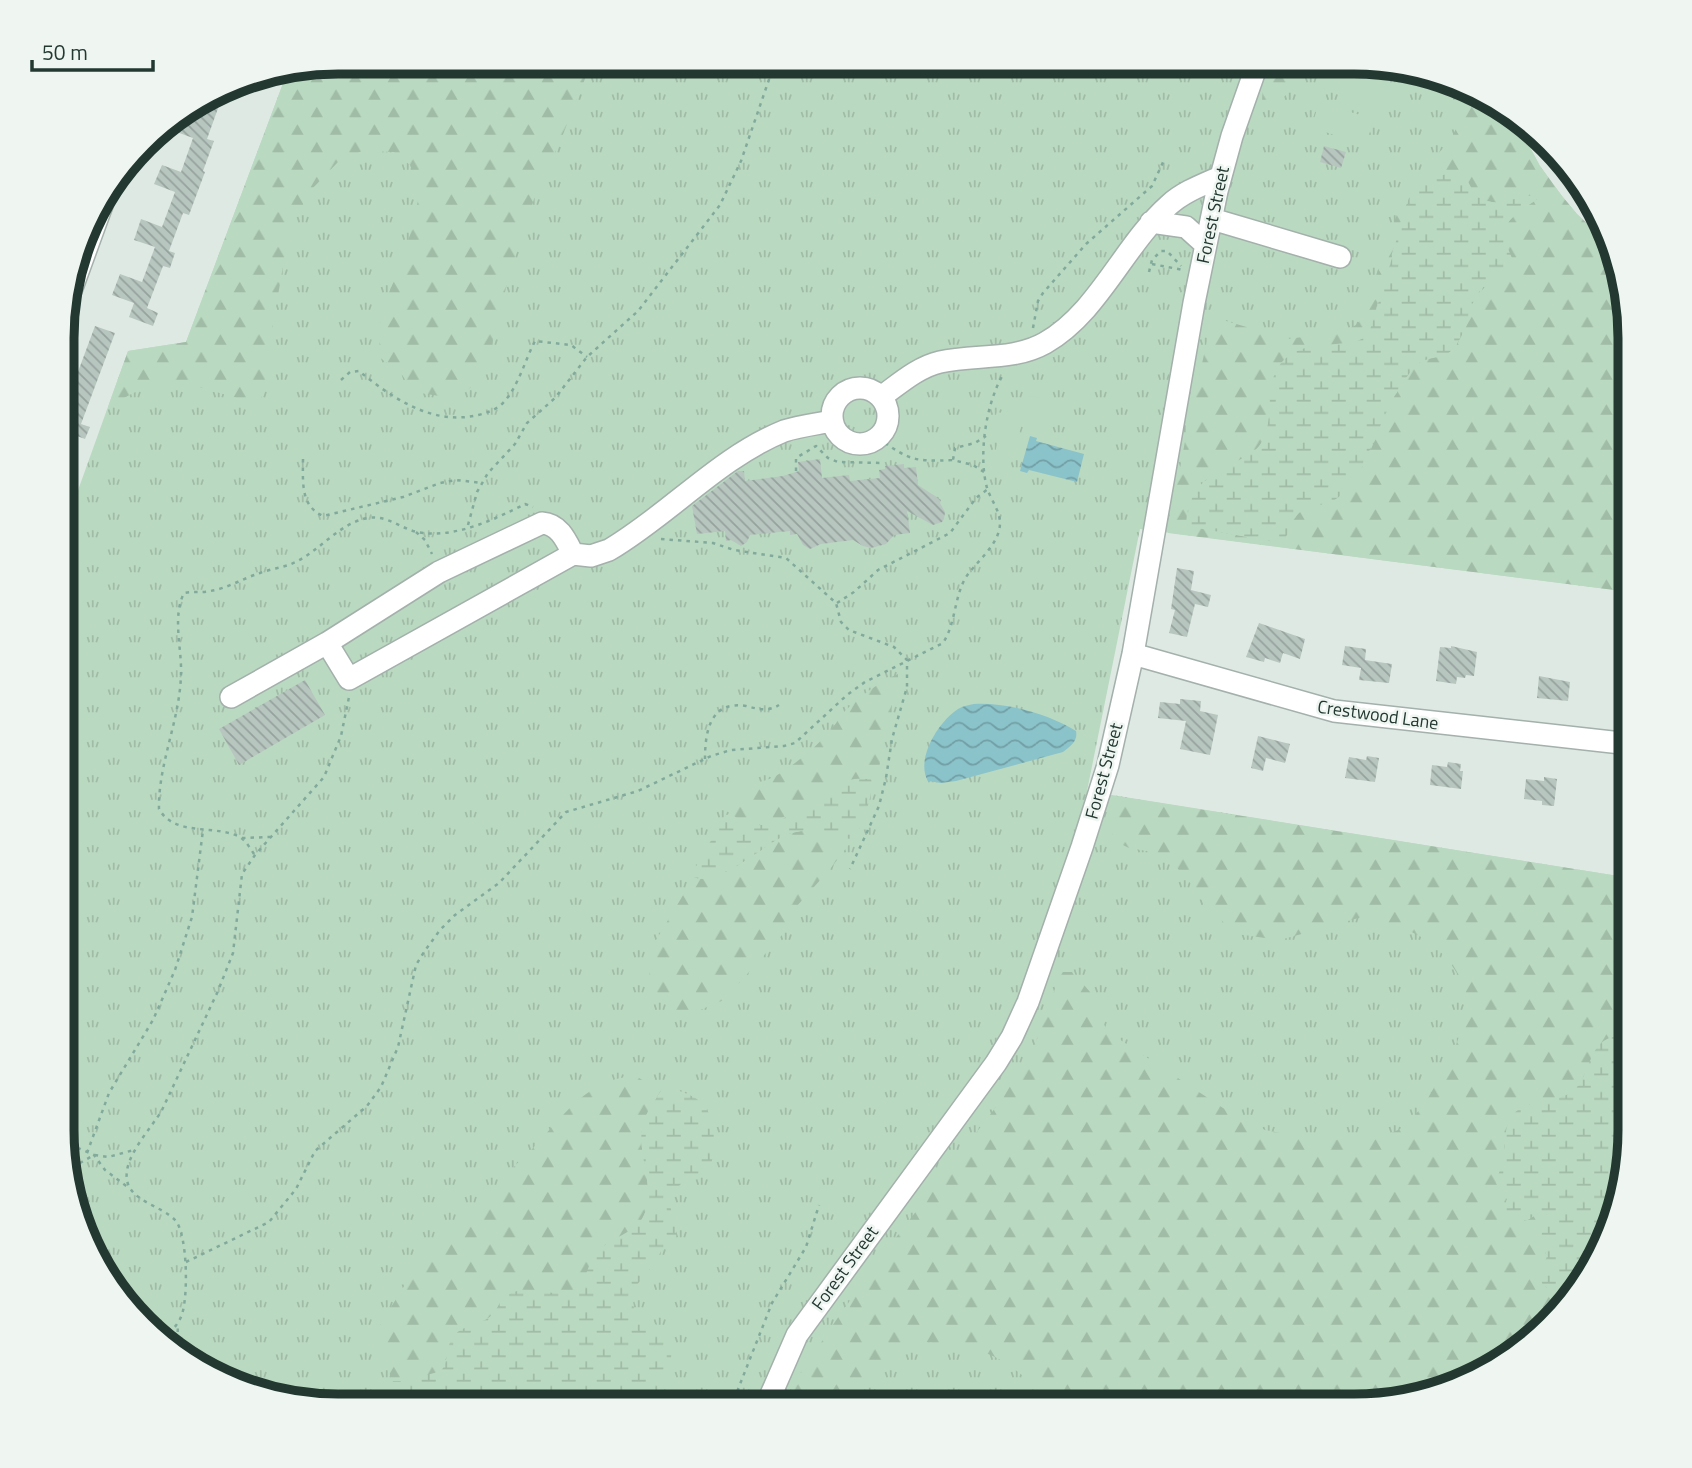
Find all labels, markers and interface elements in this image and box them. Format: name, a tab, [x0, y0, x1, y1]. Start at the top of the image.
scale bar	[32, 28, 152, 72]
text: 50 m	[42, 36, 88, 68]
street label: Forest Street	[1189, 163, 1236, 266]
street label: Crestwood Lane	[1316, 693, 1440, 736]
street label: Forest Street	[1078, 719, 1130, 822]
street label: Forest Street	[805, 1219, 885, 1316]

